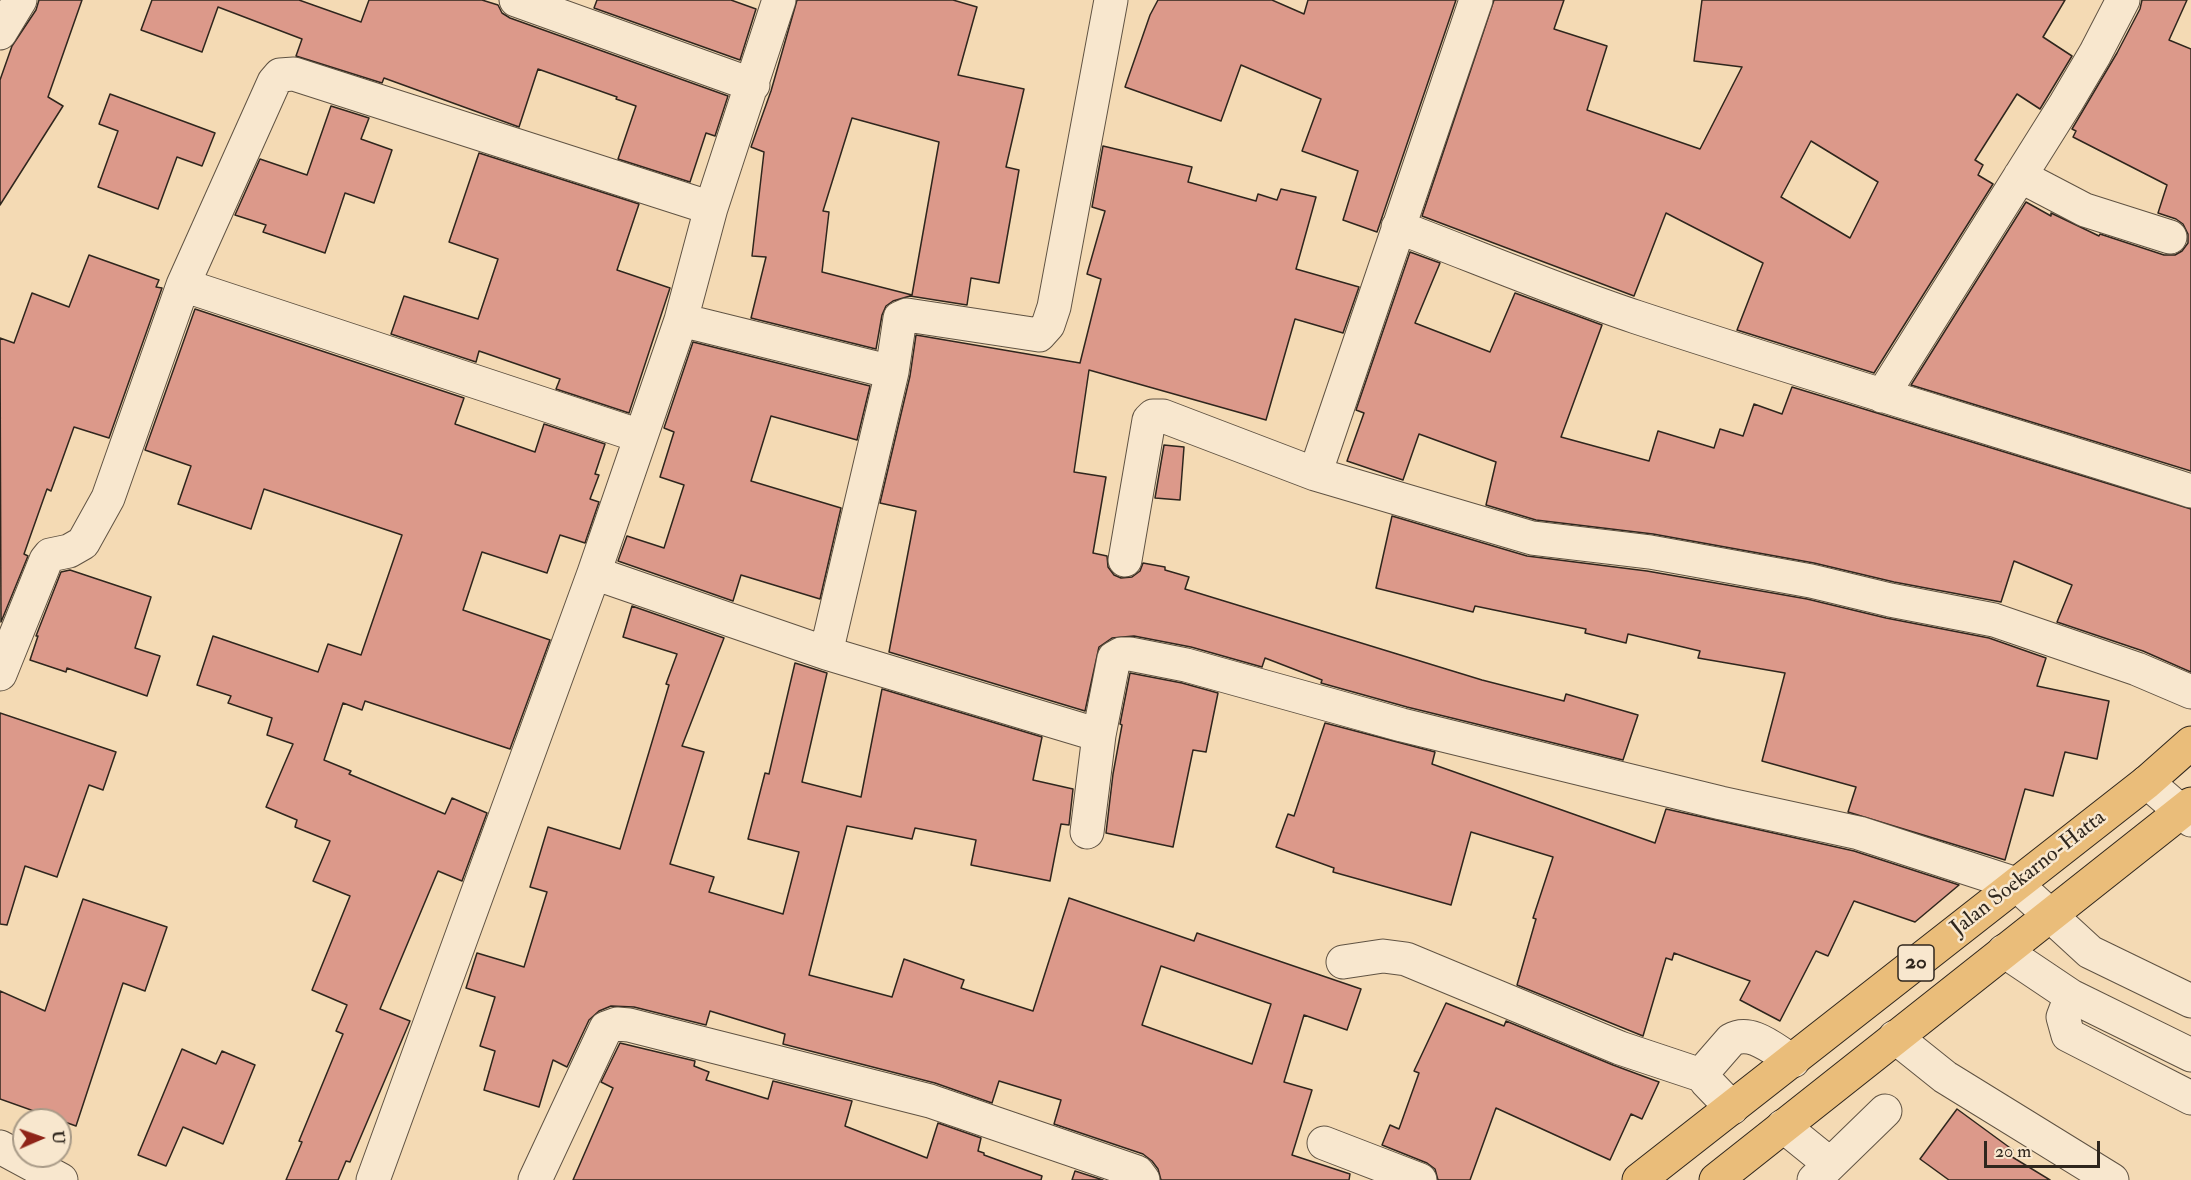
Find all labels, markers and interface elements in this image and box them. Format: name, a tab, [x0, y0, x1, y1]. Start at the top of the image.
street label: Jalan Soekarno-Hatta	[1946, 805, 2112, 943]
road number: 20	[1898, 945, 1934, 981]
north arrow	[12, 1108, 72, 1168]
scale bar	[1987, 1129, 2102, 1167]
text: U	[48, 1130, 68, 1144]
text: 20 m	[1995, 1140, 2031, 1163]

